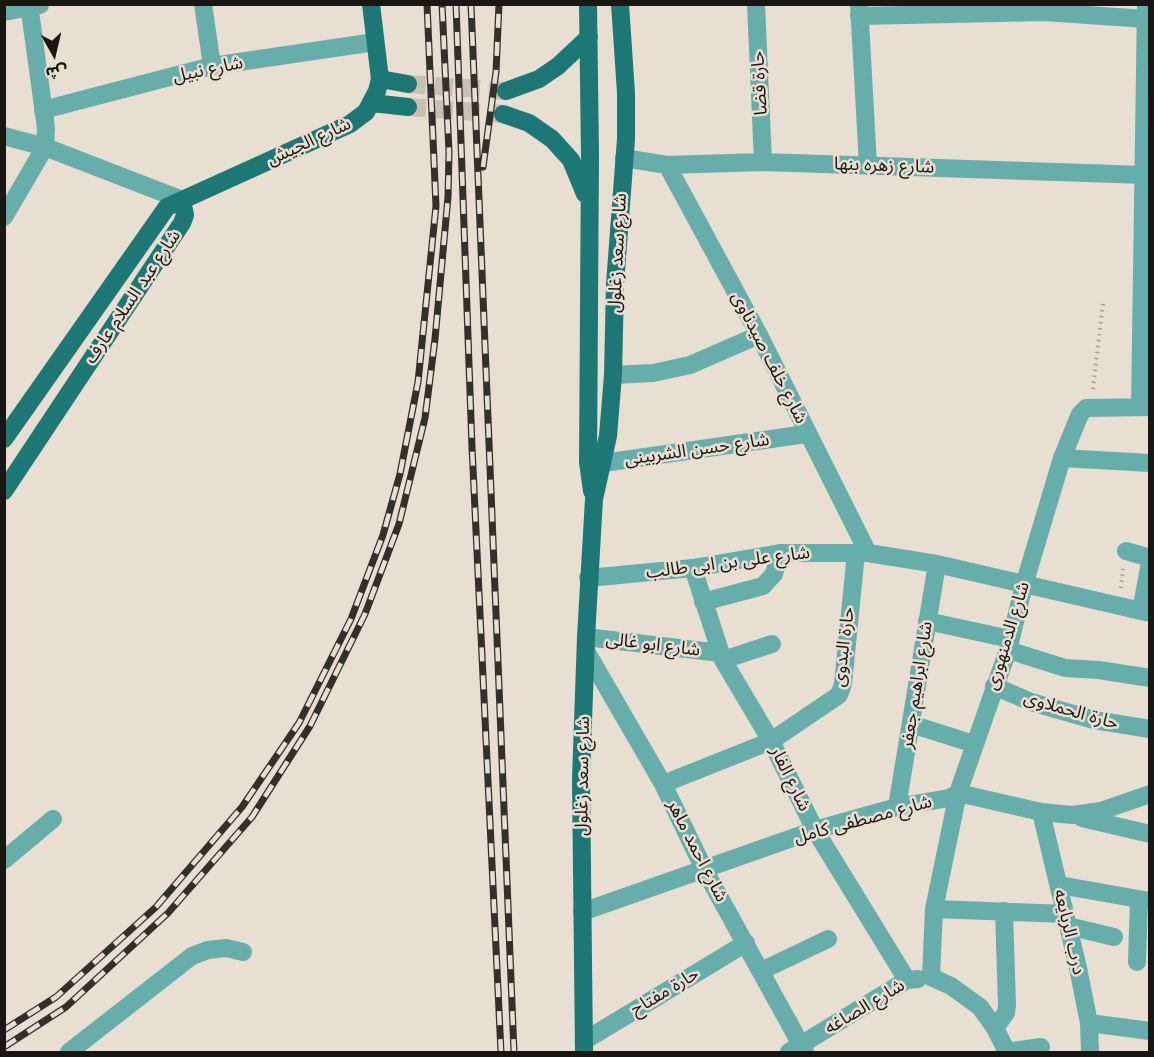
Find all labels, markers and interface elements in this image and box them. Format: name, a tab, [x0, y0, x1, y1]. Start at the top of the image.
north arrow	[24, 24, 84, 84]
street label: حارة قضا	[748, 50, 772, 116]
street label: شارع نبيل	[171, 52, 245, 88]
text: ش	[45, 62, 69, 82]
street label: شارع الجيش	[264, 113, 354, 171]
street label: شارع زهره بنها	[833, 153, 935, 179]
street label: شارع سعد زغلول	[604, 193, 632, 313]
street label: شارع عبد السلام عارف	[80, 226, 186, 368]
street label: شارع خلف صيدناوى	[726, 288, 812, 428]
street label: شارع حسن الشربينى	[623, 429, 771, 471]
street label: شارع على بن ابى طالب	[645, 542, 811, 584]
street label: شارع الدمنهورى	[981, 579, 1035, 693]
street label: حارة البدوى	[828, 606, 860, 688]
street label: شارع ابراهيم جعفر	[896, 620, 938, 750]
street label: شارع ابو غالى	[605, 628, 701, 662]
street label: حارة الحملاوى	[1021, 687, 1121, 735]
street label: شارع سعد زغلول	[571, 716, 595, 836]
street label: شارع الفار	[765, 743, 815, 815]
street label: شارع مصطفى كامل	[792, 791, 934, 849]
street label: شارع احمد ماهر	[662, 796, 732, 906]
street label: درب الربايعه	[1049, 887, 1089, 977]
street label: حارة مفتاح	[627, 963, 703, 1021]
street label: شارع الصاغه	[821, 975, 909, 1039]

